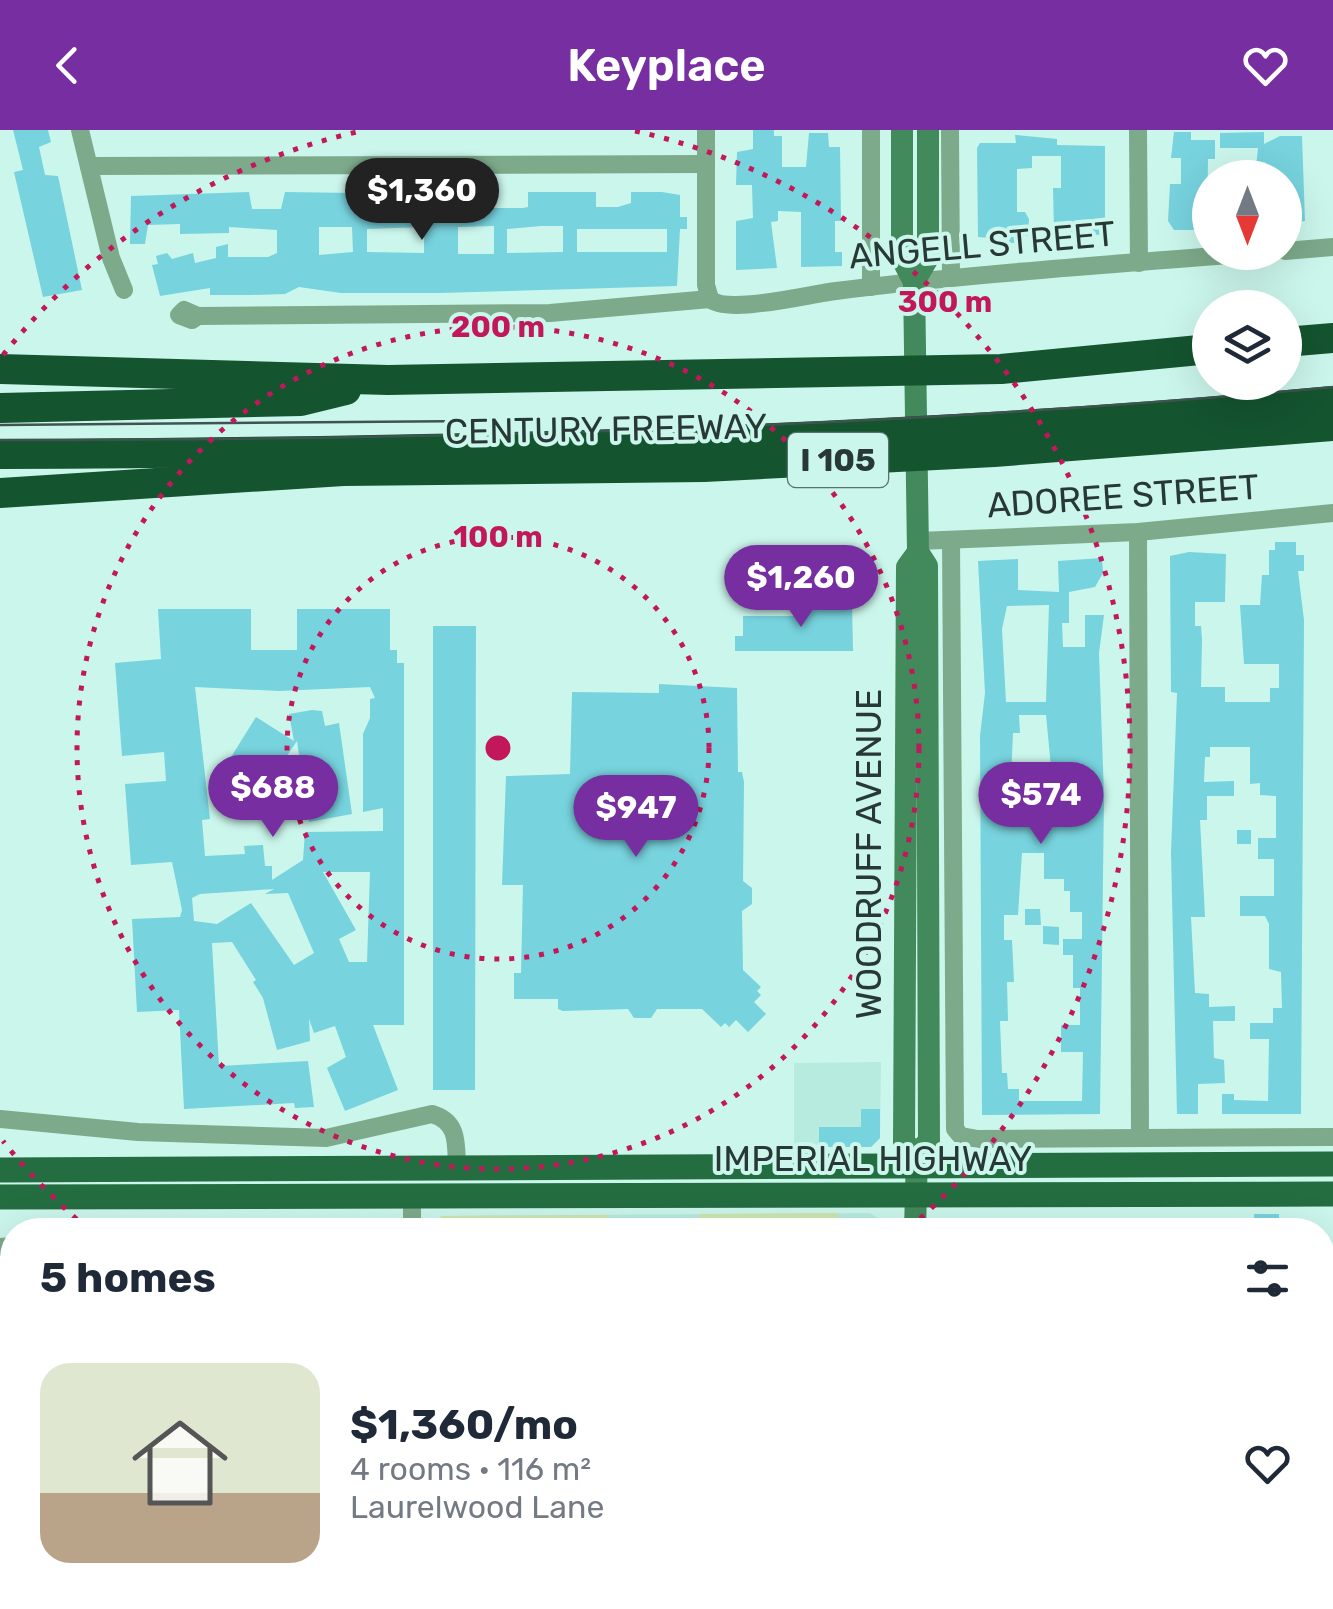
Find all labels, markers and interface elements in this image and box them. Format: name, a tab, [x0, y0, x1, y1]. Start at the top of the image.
icon: back	[40, 38, 95, 93]
icon: heart	[1238, 38, 1293, 93]
text: Keyplace	[567, 39, 766, 92]
pin: $1,360	[341, 158, 503, 243]
north arrow	[1192, 160, 1302, 270]
map controls	[1192, 160, 1302, 400]
text: $1,360	[367, 171, 477, 209]
street label: ANGELL STREET	[847, 212, 1117, 278]
text: 300 m	[898, 284, 992, 320]
button: layers	[1192, 290, 1302, 400]
text: 200 m	[451, 309, 545, 345]
street label: CENTURY FREEWAY	[444, 405, 768, 453]
road number: I 105	[788, 433, 888, 487]
street label: ADOREE STREET	[986, 466, 1260, 526]
text: 100 m	[453, 519, 543, 555]
pin: $1,260	[720, 545, 882, 630]
text: $1,260	[746, 558, 856, 596]
street label: WOODRUFF AVENUE	[848, 689, 890, 1019]
centre of rings	[480, 730, 516, 766]
pin: $688	[214, 755, 332, 840]
pin: $574	[982, 762, 1100, 847]
text: $688	[230, 768, 316, 806]
pin: $947	[577, 775, 695, 860]
text: $574	[1000, 775, 1082, 813]
text: $947	[595, 788, 677, 826]
street label: IMPERIAL HIGHWAY	[714, 1138, 1032, 1180]
icon: filters	[1240, 1251, 1295, 1306]
text: 5 homes	[40, 1253, 216, 1303]
text: $1,360/mo	[350, 1400, 578, 1450]
icon: home	[120, 1403, 240, 1523]
icon: heart	[1240, 1436, 1295, 1491]
text: 4 rooms · 116 m²	[350, 1450, 591, 1488]
text: Laurelwood Lane	[350, 1488, 604, 1526]

